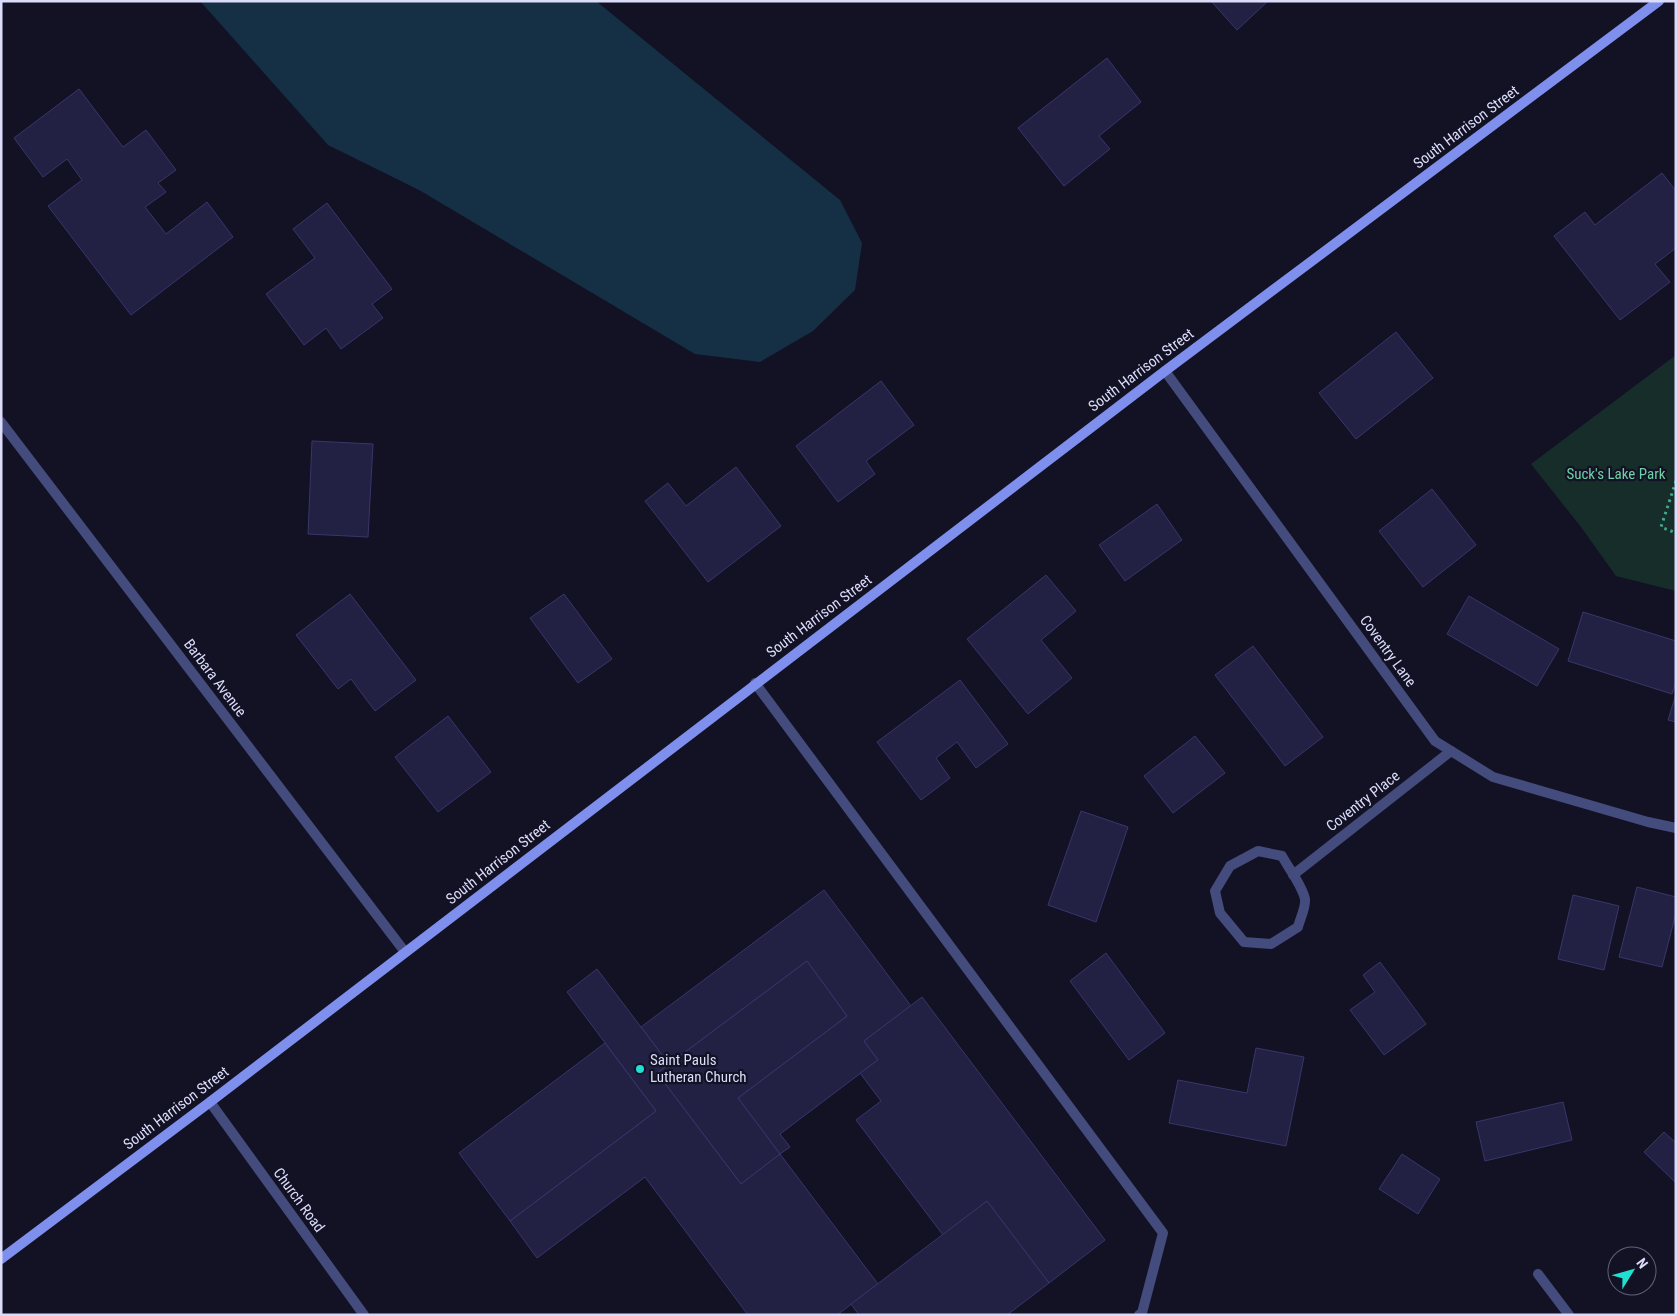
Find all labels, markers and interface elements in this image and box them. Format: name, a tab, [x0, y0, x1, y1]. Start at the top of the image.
street label: South Harrison Street	[1410, 82, 1522, 172]
street label: South Harrison Street	[1085, 325, 1197, 415]
park label: Suck's Lake Park	[1566, 465, 1666, 483]
street label: South Harrison Street	[763, 571, 875, 661]
street label: Coventry Lane	[1356, 612, 1420, 690]
street label: Barbara Avenue	[180, 636, 250, 720]
street label: Coventry Place	[1323, 767, 1403, 835]
street label: South Harrison Street	[442, 816, 554, 908]
place label: Saint Pauls Lutheran Church	[650, 1051, 747, 1086]
street label: South Harrison Street	[120, 1063, 232, 1153]
marker: Saint Pauls Lutheran Church	[634, 1063, 646, 1075]
street label: Church Road	[270, 1164, 328, 1236]
north arrow	[1607, 1246, 1657, 1296]
text: N	[1633, 1255, 1651, 1271]

